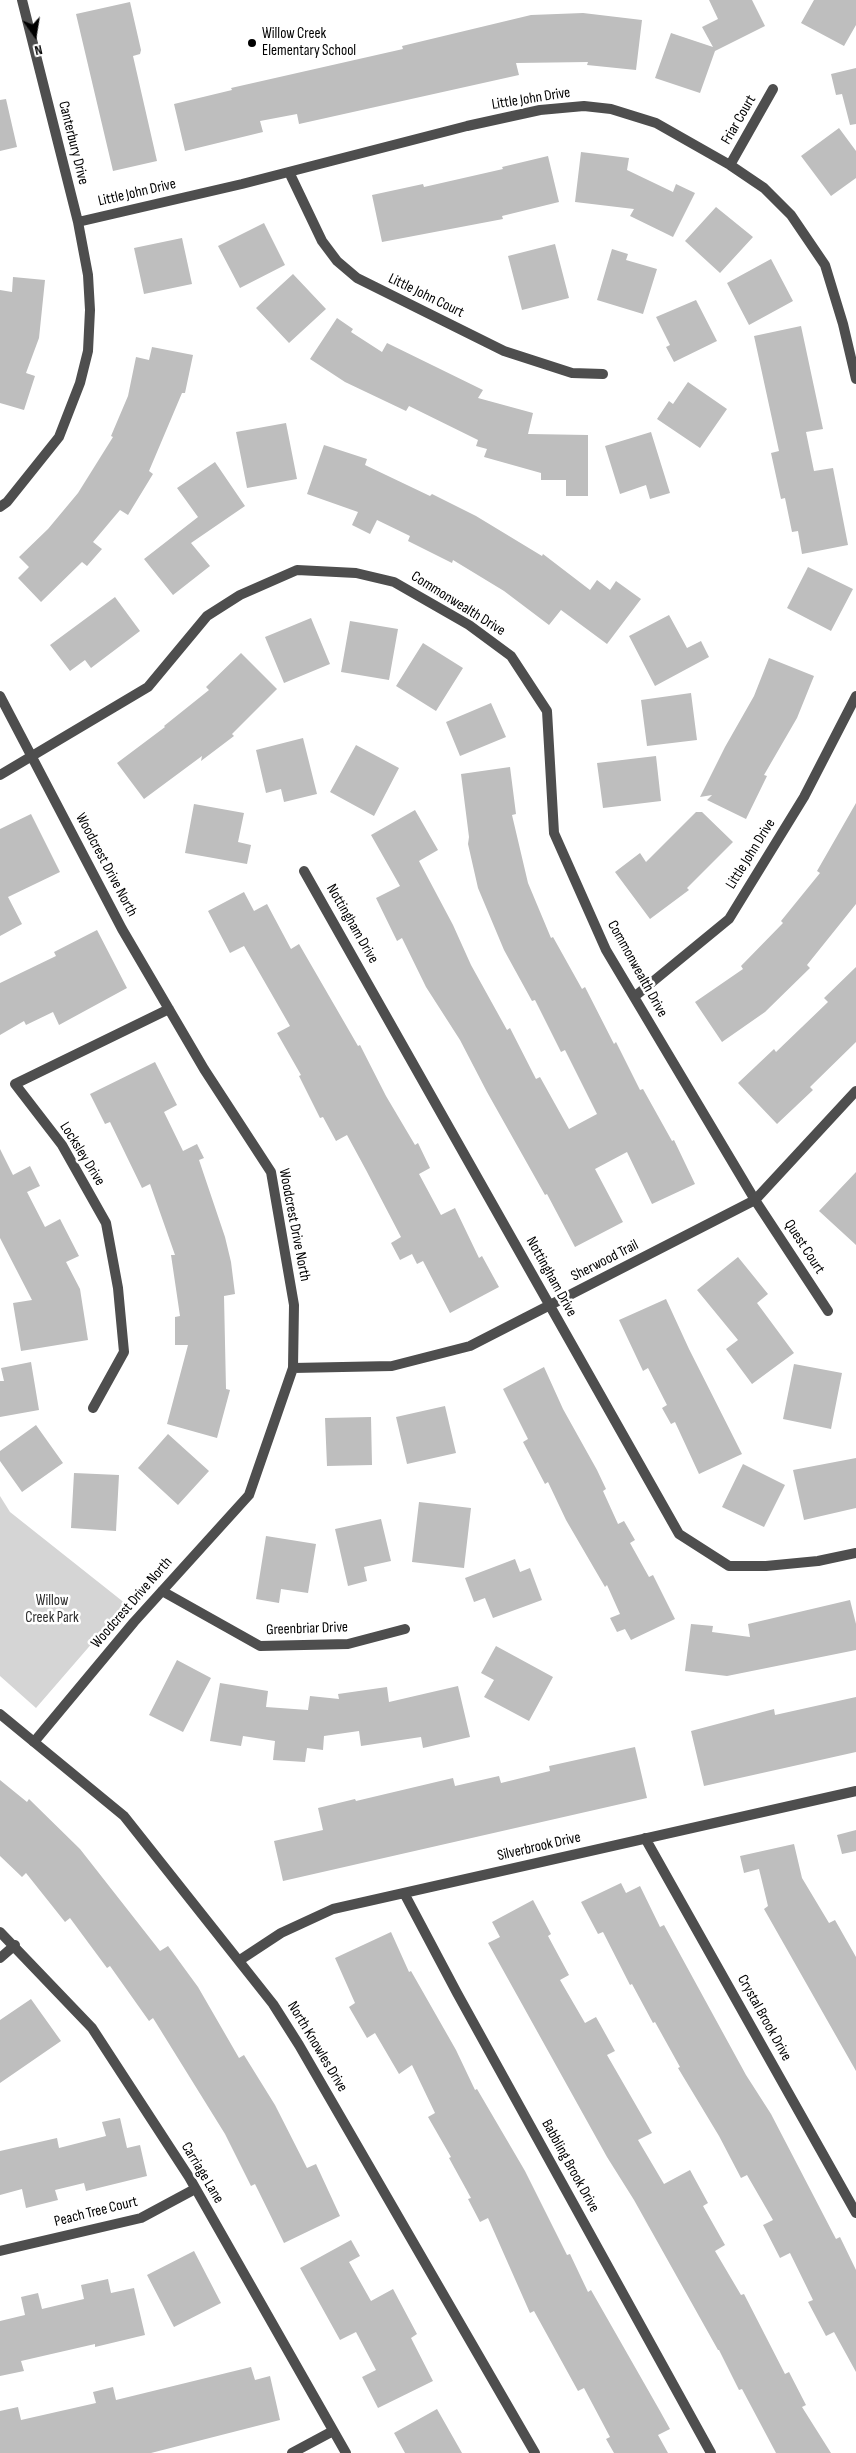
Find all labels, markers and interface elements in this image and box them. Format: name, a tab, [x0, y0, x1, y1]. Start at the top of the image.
north arrow	[10, 10, 60, 60]
place label: Willow Creek Elementary School	[262, 25, 356, 60]
marker: Willow Creek Elementary School	[246, 37, 258, 49]
text: N	[33, 41, 44, 59]
street label: Little John Drive	[490, 84, 572, 114]
street label: Friar Court	[718, 92, 760, 148]
street label: Canterbury Drive	[54, 99, 92, 187]
street label: Little John Drive	[96, 175, 178, 211]
street label: Little John Court	[385, 270, 467, 322]
street label: Commonwealth Drive	[408, 568, 508, 640]
street label: Woodcrest Drive North	[71, 810, 141, 920]
street label: Little John Drive	[722, 816, 780, 892]
street label: Nottingham Drive	[322, 881, 382, 967]
street label: Commonwealth Drive	[603, 917, 671, 1021]
street label: Locksley Drive	[55, 1119, 109, 1189]
street label: Woodcrest Drive North	[274, 1167, 314, 1283]
street label: Quest Court	[780, 1217, 828, 1277]
street label: Nottingham Drive	[522, 1234, 580, 1320]
street label: Sherwood Trail	[568, 1236, 642, 1286]
street label: Woodcrest Drive North	[88, 1554, 176, 1652]
park label: Willow Creek Park	[25, 1592, 79, 1627]
street label: Greenbriar Drive	[266, 1619, 348, 1639]
street label: Silverbrook Drive	[496, 1829, 582, 1865]
street label: Crystal Brook Drive	[733, 1972, 795, 2064]
street label: North Knowles Drive	[283, 1999, 351, 2095]
street label: Babbling Brook Drive	[537, 2117, 603, 2215]
street label: Carriage Lane	[177, 2139, 227, 2207]
street label: Peach Tree Court	[53, 2193, 139, 2231]

